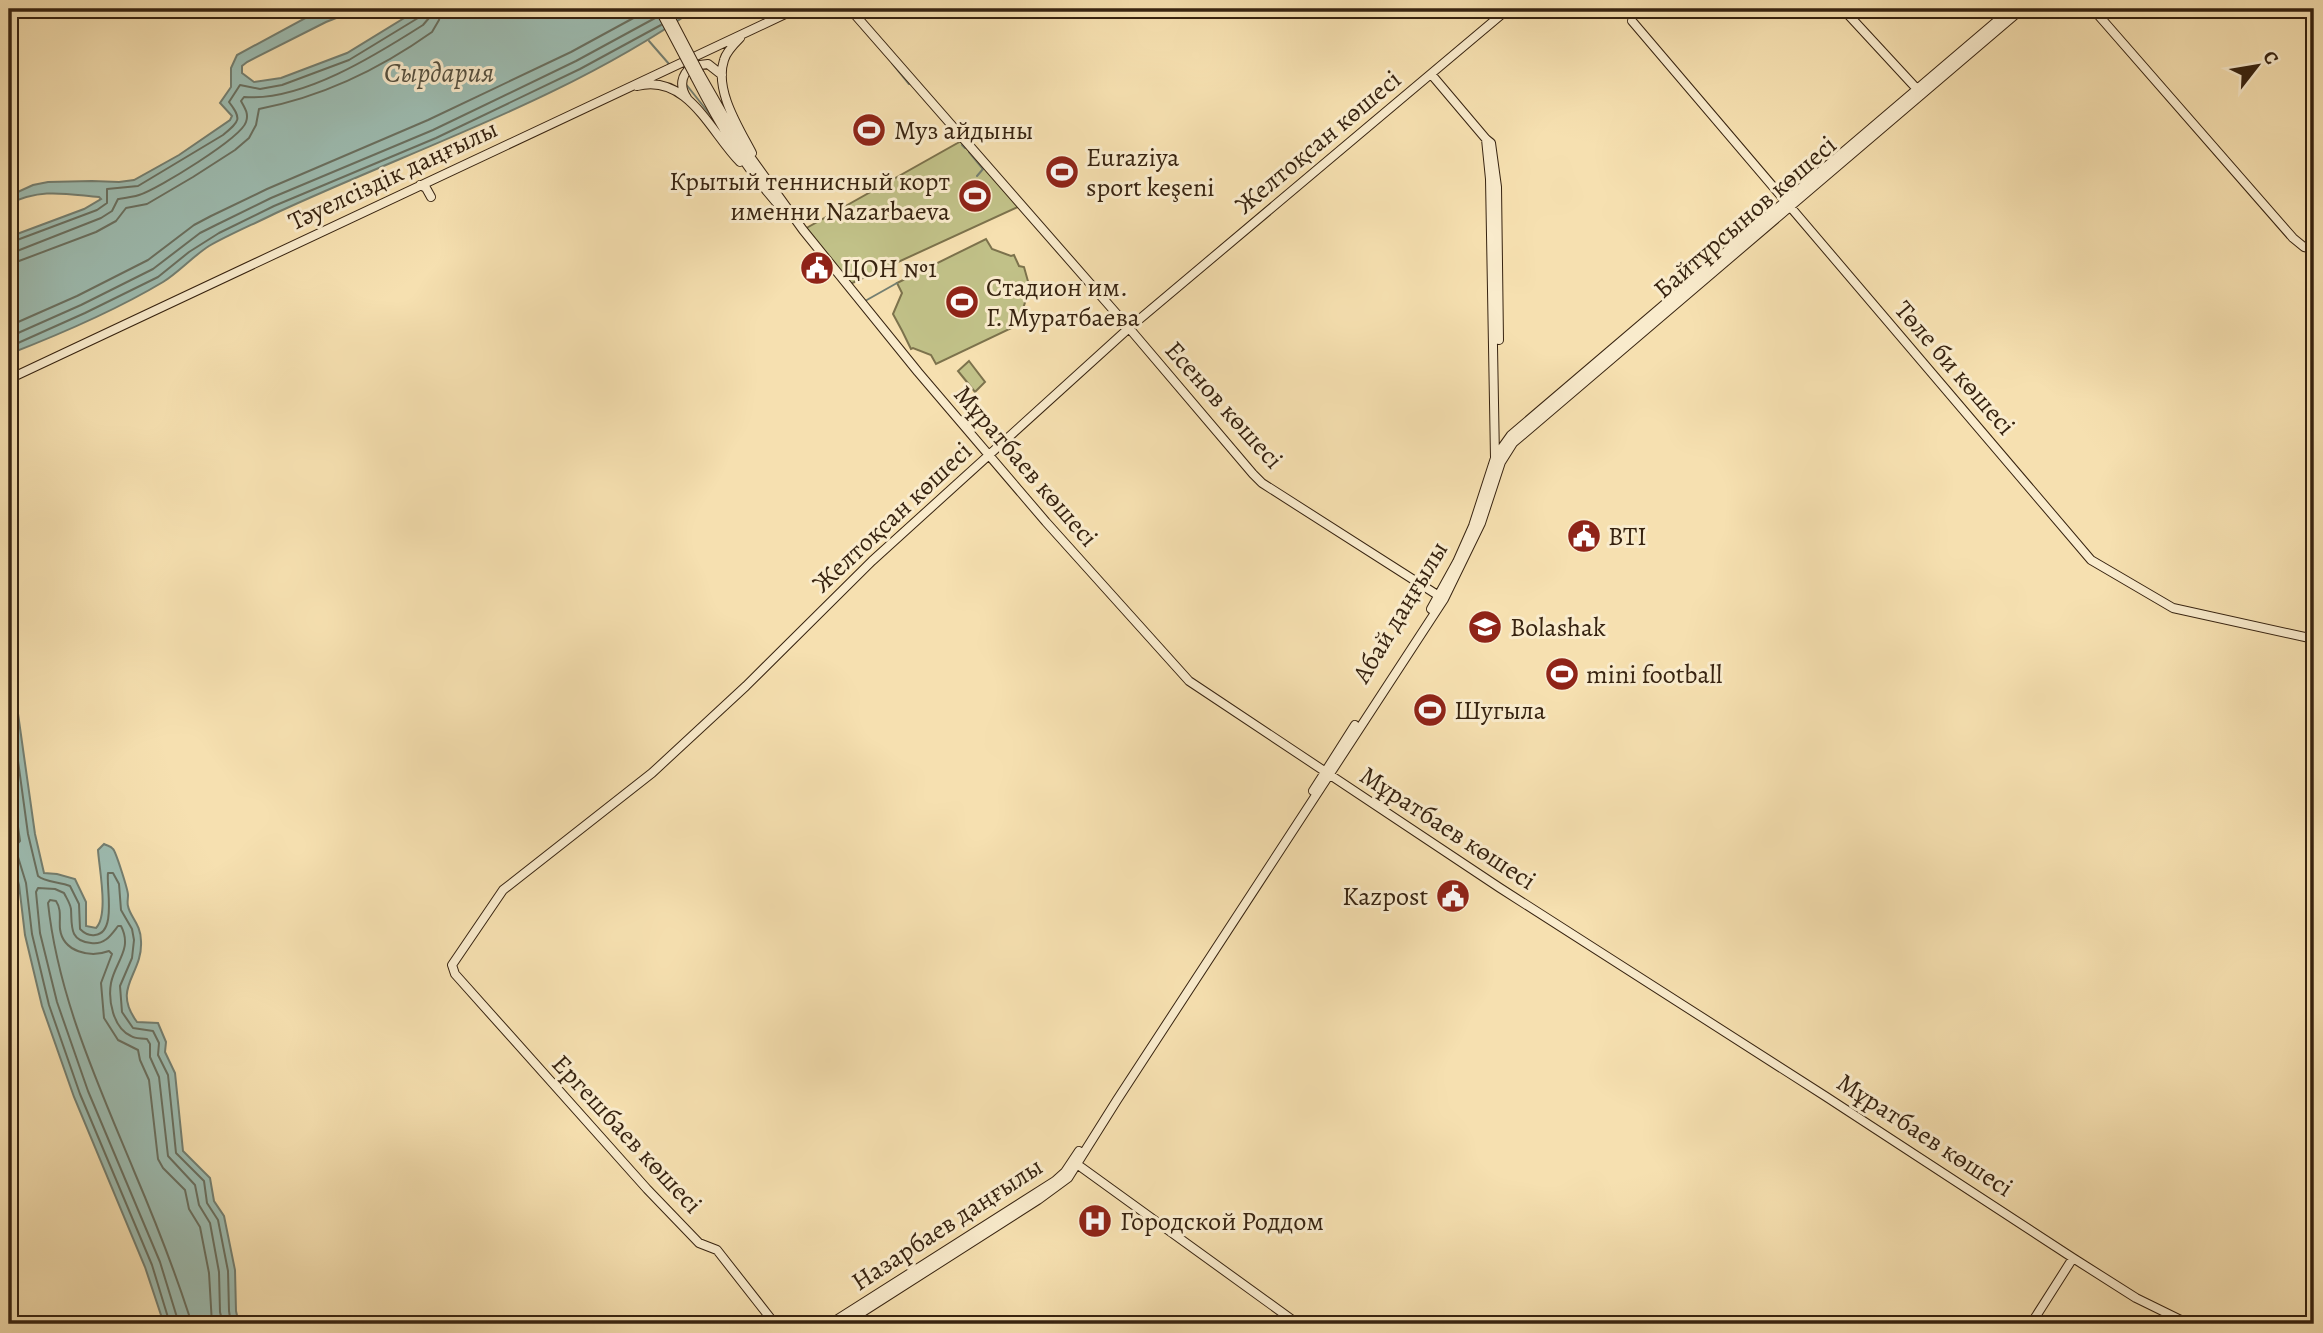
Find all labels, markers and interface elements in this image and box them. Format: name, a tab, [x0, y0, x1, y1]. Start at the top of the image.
north arrow	[2222, 32, 2292, 102]
text: С	[2257, 46, 2285, 69]
water label: Сырдария	[384, 54, 494, 92]
street label: Желтоқсан көшесі	[1228, 62, 1408, 222]
street label: Тәуелсіздік даңғылы	[283, 111, 503, 239]
sports icon: Муз айдыны	[850, 111, 888, 149]
place label: Муз айдыны	[894, 113, 1033, 148]
street label: Байтұрсынов көшесі	[1646, 128, 1844, 306]
place label: Euraziya sport keşeni	[1086, 140, 1215, 205]
sports icon: Euraziya sport keşeni	[1043, 153, 1081, 191]
place label: Крытый теннисный корт именни Nazarbaeva	[669, 164, 950, 229]
sports icon: Крытый теннисный корт именни Nazarbaeva	[956, 177, 994, 215]
public building icon: ЦОН №1	[798, 249, 836, 287]
place label: ЦОН №1	[842, 251, 937, 286]
place label: Стадион им. Г. Муратбаева	[986, 270, 1140, 335]
sports icon: Стадион им. Г. Муратбаева	[943, 283, 981, 321]
street label: Төле би көшесі	[1887, 293, 2023, 443]
street label: Есенов көшесі	[1157, 333, 1291, 477]
street label: Мұратбаев көшесі	[946, 378, 1106, 554]
street label: Желтоқсан көшесі	[804, 434, 980, 600]
public building icon: BTI	[1565, 517, 1603, 555]
place label: BTI	[1608, 519, 1647, 554]
street label: Абай даңғылы	[1343, 535, 1456, 690]
school or university icon: Bolashak	[1466, 608, 1504, 646]
place label: Bolashak	[1510, 610, 1606, 645]
sports icon: mini football	[1543, 655, 1581, 693]
place label: mini football	[1586, 657, 1722, 692]
sports icon: Шугыла	[1411, 691, 1449, 729]
place label: Шугыла	[1454, 693, 1546, 728]
street label: Мұратбаев көшесі	[1353, 758, 1543, 898]
public building icon: Kazpost	[1434, 877, 1472, 915]
place label: Kazpost	[1342, 879, 1428, 914]
street label: Ергешбаев көшесі	[544, 1047, 710, 1221]
street label: Мұратбаев көшесі	[1830, 1065, 2020, 1205]
street label: Назарбаев даңғылы	[845, 1149, 1049, 1299]
hospital icon: Городской Роддом	[1076, 1202, 1114, 1240]
place label: Городской Роддом	[1120, 1204, 1324, 1239]

